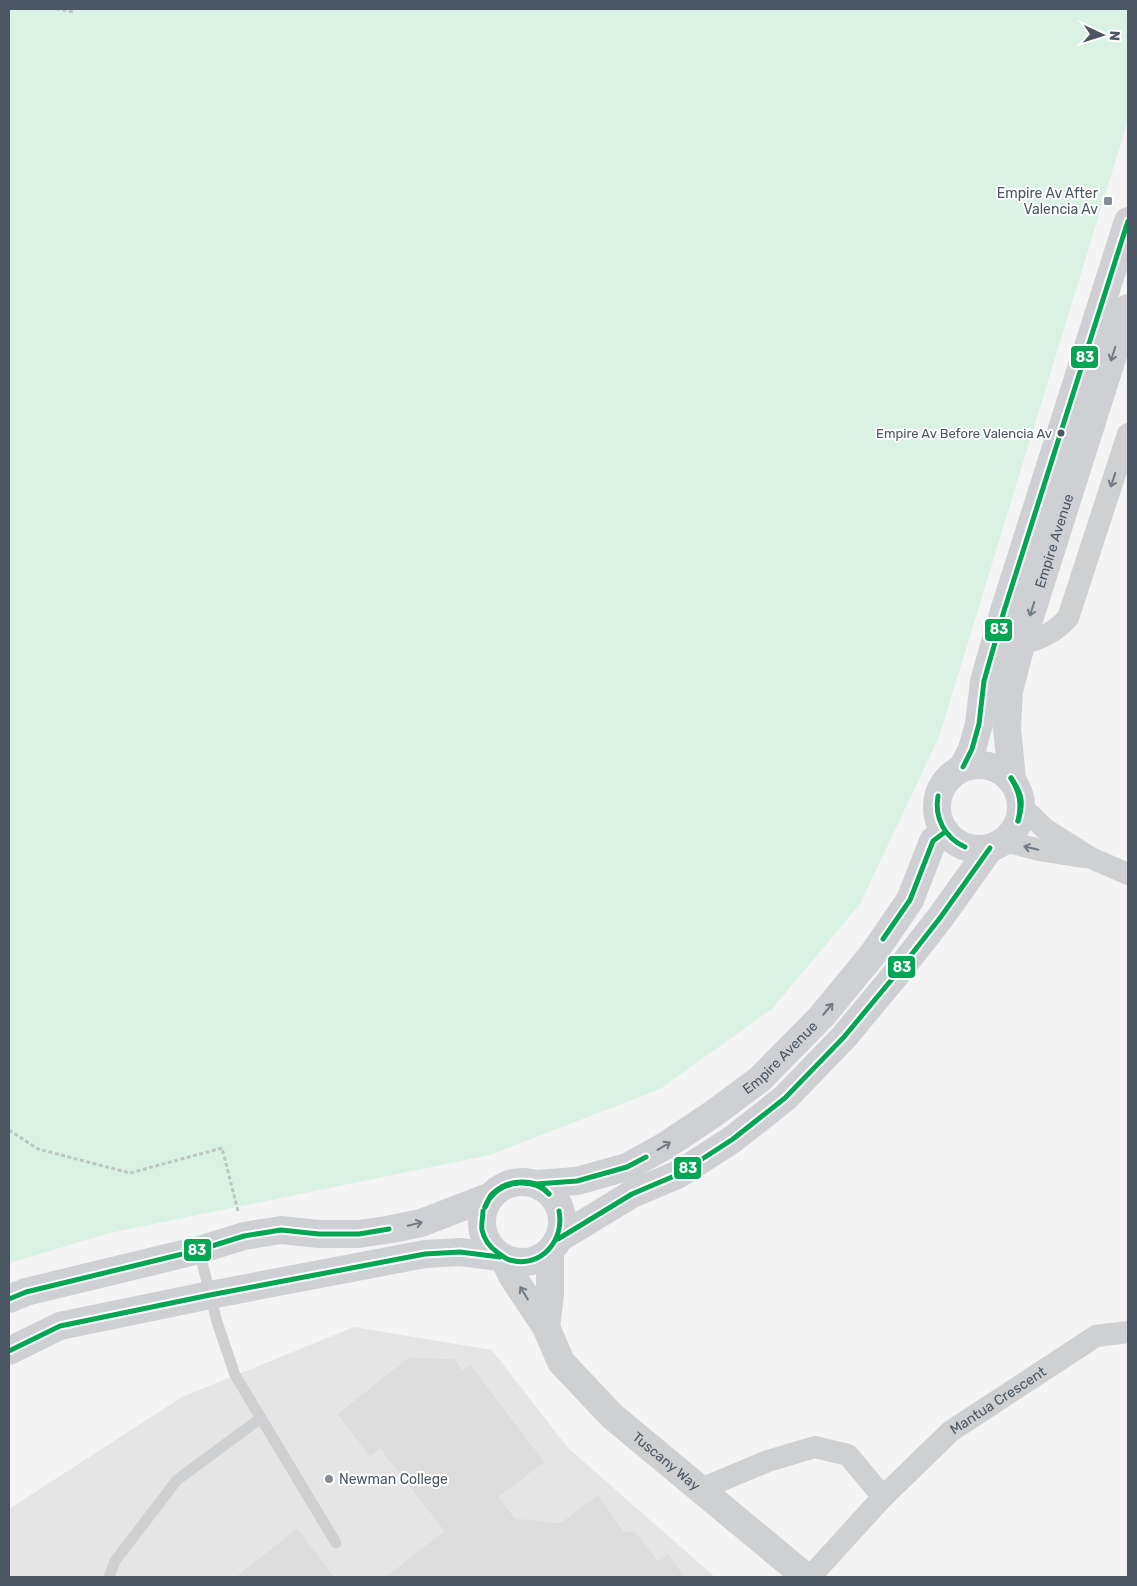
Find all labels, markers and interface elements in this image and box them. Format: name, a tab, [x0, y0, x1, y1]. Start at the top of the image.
north arrow	[1077, 10, 1127, 60]
text: N	[1106, 30, 1123, 41]
place label: Empire Av After Valencia Av	[997, 185, 1099, 218]
marker: Empire Av After Valencia Av	[1102, 195, 1114, 207]
line badge: 83	[1070, 345, 1099, 369]
one-way arrow	[1108, 346, 1118, 362]
text: 83	[1076, 349, 1094, 366]
place label: Empire Av Before Valencia Av	[876, 426, 1052, 441]
marker: Empire Av Before Valencia Av	[1056, 428, 1066, 438]
one-way arrow	[1108, 472, 1118, 488]
street label: Empire Avenue	[1031, 492, 1077, 590]
one-way arrow	[1027, 601, 1037, 617]
line badge: 83	[984, 618, 1013, 642]
text: 83	[990, 621, 1008, 638]
one-way arrow	[1023, 842, 1039, 852]
line badge: 83	[887, 955, 916, 979]
text: 83	[893, 959, 911, 976]
one-way arrow	[822, 1002, 834, 1015]
street label: Empire Avenue	[739, 1017, 821, 1098]
one-way arrow	[657, 1141, 671, 1151]
line badge: 83	[673, 1156, 702, 1180]
text: 83	[679, 1160, 697, 1177]
one-way arrow	[406, 1219, 422, 1228]
line badge: 83	[183, 1238, 212, 1262]
text: 83	[188, 1242, 206, 1259]
one-way arrow	[519, 1287, 529, 1301]
street label: Mantua Crescent	[947, 1362, 1049, 1438]
street label: Tuscany Way	[629, 1428, 704, 1494]
place label: Newman College	[339, 1471, 448, 1488]
marker: Newman College	[323, 1473, 335, 1485]

